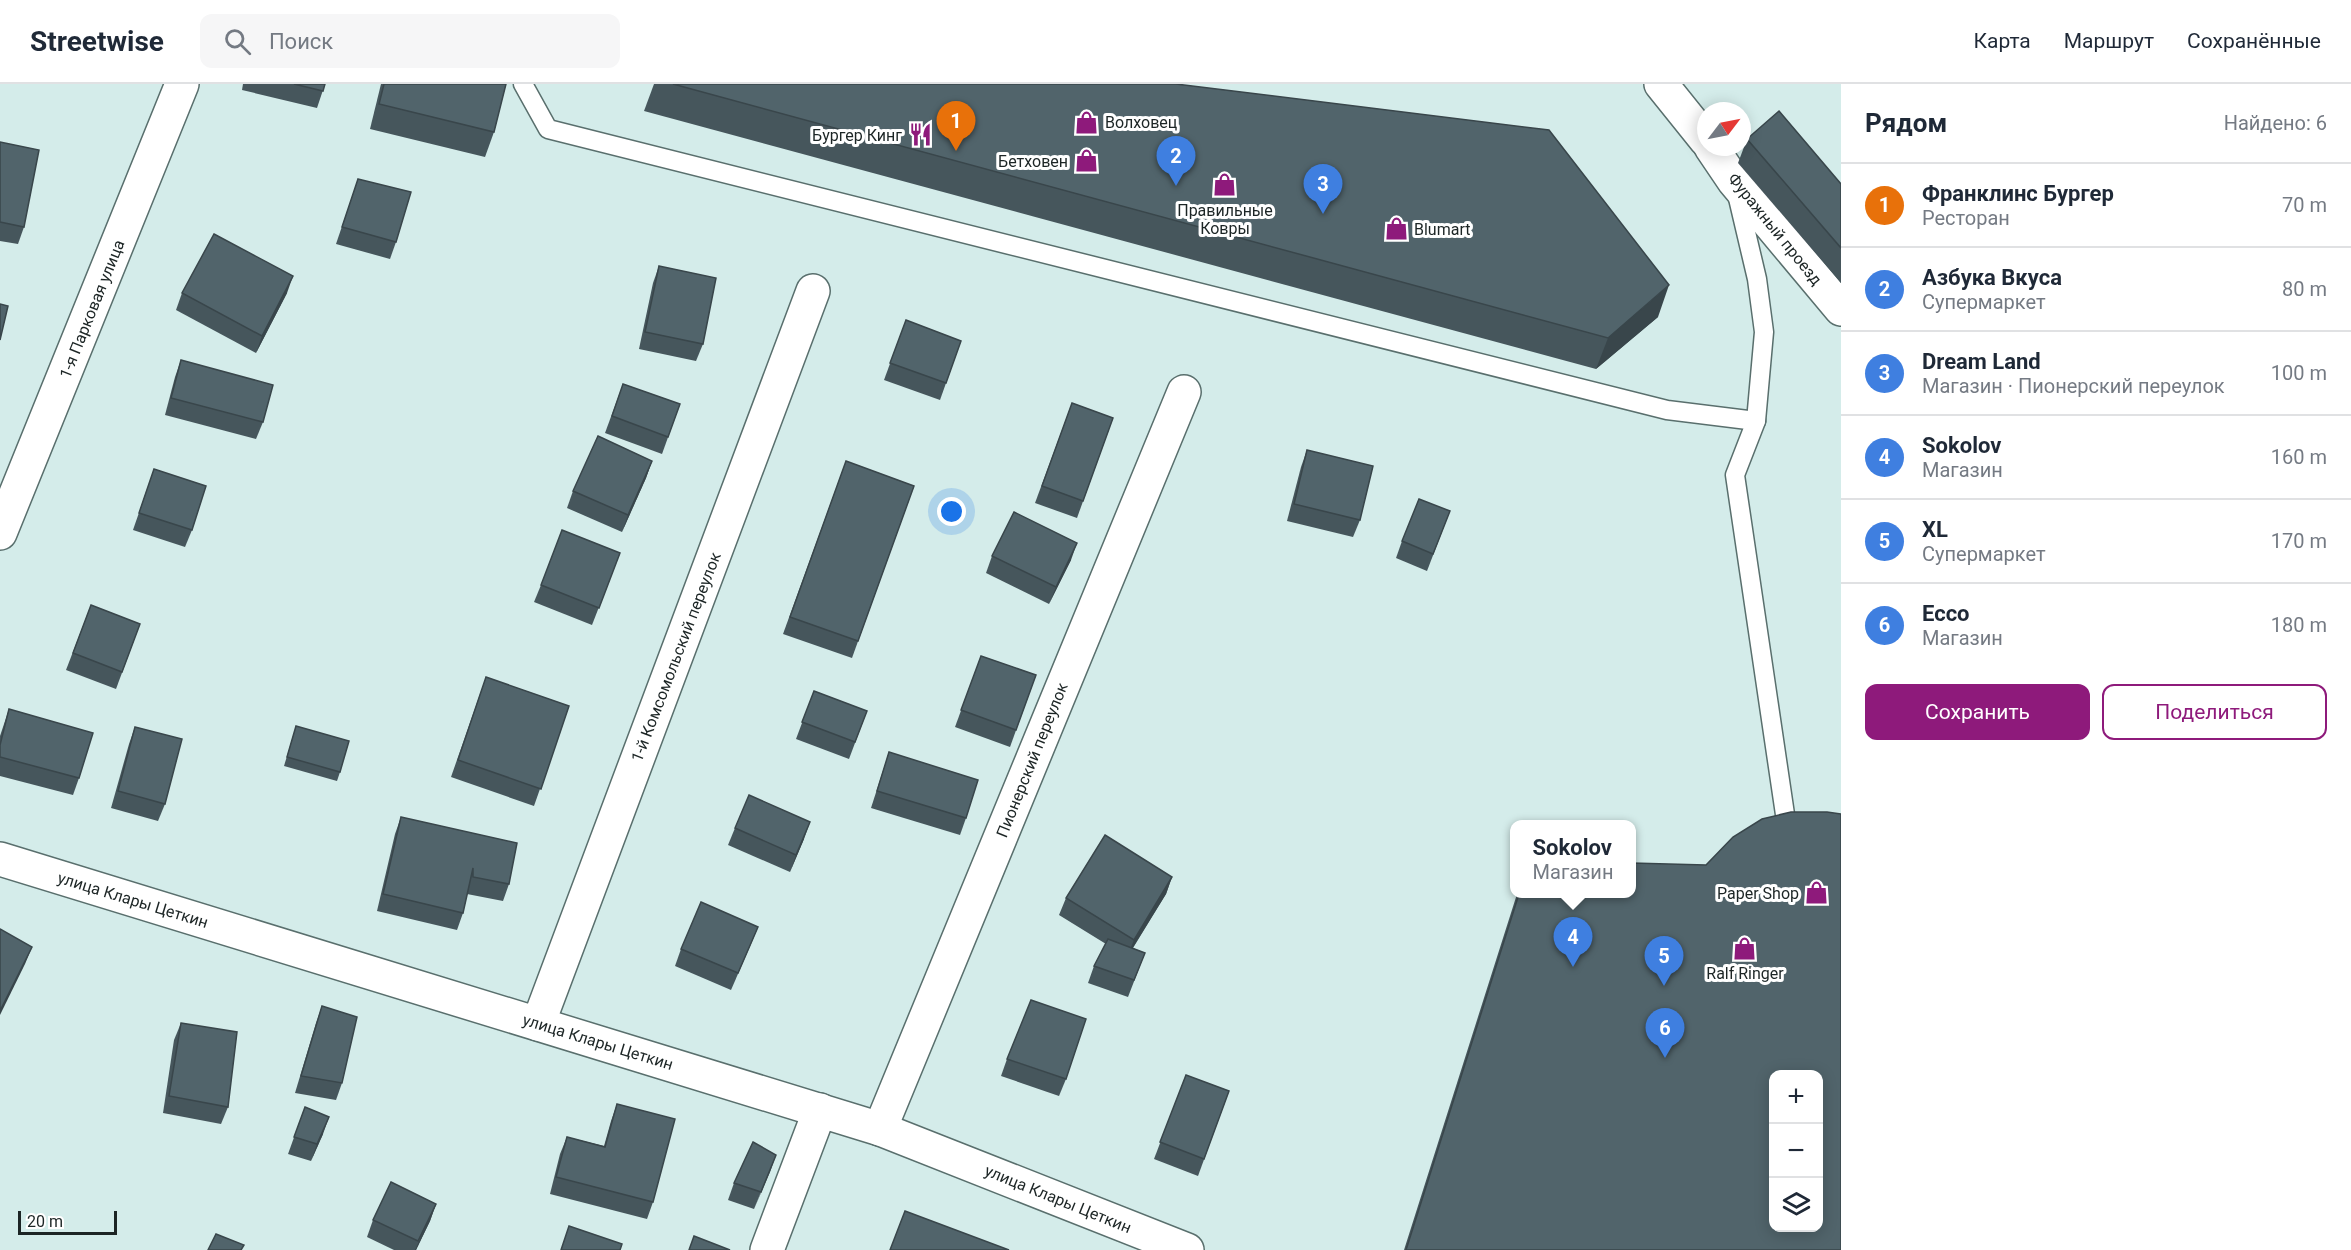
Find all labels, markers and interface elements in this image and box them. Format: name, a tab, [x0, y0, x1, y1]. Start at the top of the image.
search box	[200, 14, 620, 68]
text: Streetwise	[30, 25, 164, 58]
icon: search	[221, 25, 254, 58]
text: Поиск	[269, 29, 333, 54]
text: Карта	[1974, 29, 2031, 53]
text: Маршрут	[2064, 29, 2154, 53]
text: Сохранённые	[2187, 29, 2321, 53]
pin: 1	[936, 101, 976, 151]
north arrow	[1697, 102, 1751, 156]
text: Рядом	[1865, 108, 1947, 138]
shop icon: Волховец	[1074, 109, 1100, 135]
text: Найдено: 6	[2224, 111, 2327, 135]
place label: Волховец	[1105, 113, 1178, 132]
restaurant icon: Бургер Кинг	[907, 122, 933, 148]
place label: Бургер Кинг	[812, 126, 902, 145]
pin: 2	[1156, 136, 1196, 186]
shop icon: Бетховен	[1073, 148, 1099, 174]
place label: Бетховен	[998, 152, 1068, 171]
pin: 3	[1304, 164, 1342, 214]
street label: Фуражный проезд	[1724, 169, 1826, 289]
shop icon: Правильные Ковры	[1212, 172, 1238, 198]
text: Франклинс Бургер	[1922, 181, 2114, 206]
text: 1	[1879, 193, 1890, 217]
text: 70 m	[2282, 193, 2327, 217]
place label: Правильные Ковры	[1177, 201, 1273, 238]
text: Ресторан	[1922, 206, 2010, 230]
shop icon: Blumart	[1383, 216, 1409, 242]
place label: Blumart	[1414, 220, 1470, 239]
street label: 1-я Парковая улица	[56, 237, 128, 381]
text: Азбука Вкуса	[1922, 265, 2062, 290]
text: 2	[1879, 277, 1890, 301]
text: 80 m	[2282, 277, 2327, 301]
text: Супермаркет	[1922, 290, 2046, 314]
text: Dream Land	[1922, 349, 2041, 374]
text: 3	[1879, 361, 1890, 385]
text: 100 m	[2271, 361, 2327, 385]
text: Магазин · Пионерский переулок	[1922, 374, 2225, 398]
text: Sokolov	[1922, 433, 2001, 458]
text: 4	[1879, 445, 1890, 469]
text: 160 m	[2271, 445, 2327, 469]
text: Магазин	[1922, 458, 2003, 482]
your location	[937, 497, 966, 526]
text: XL	[1922, 517, 1948, 542]
text: 5	[1879, 529, 1890, 553]
text: 170 m	[2271, 529, 2327, 553]
text: Супермаркет	[1922, 542, 2046, 566]
street label: 1-й Комсомольский переулок	[627, 549, 725, 764]
text: Ecco	[1922, 601, 1970, 626]
text: 6	[1879, 613, 1890, 637]
text: 180 m	[2271, 613, 2327, 637]
text: Магазин	[1922, 626, 2003, 650]
street label: Пионерский переулок	[992, 679, 1072, 840]
button: Сохранить	[1865, 684, 2090, 740]
button: Поделиться	[2102, 684, 2327, 740]
popup	[1510, 820, 1636, 898]
text: Sokolov	[1533, 835, 1612, 860]
text: Магазин	[1533, 860, 1613, 884]
street label: улица Клары Цеткин	[55, 868, 211, 932]
shop icon: Paper Shop	[1804, 880, 1830, 906]
place label: Paper Shop	[1717, 884, 1799, 903]
pin: 4	[1554, 918, 1592, 967]
shop icon: Ralf Ringer	[1732, 935, 1758, 961]
pin: 5	[1644, 936, 1684, 986]
place label: Ralf Ringer	[1706, 964, 1784, 983]
pin: 6	[1646, 1008, 1684, 1058]
street label: улица Клары Цеткин	[520, 1010, 676, 1074]
map controls	[1769, 1070, 1823, 1232]
button: +	[1769, 1070, 1823, 1124]
button: −	[1769, 1124, 1823, 1178]
street label: улица Клары Цеткин	[982, 1161, 1134, 1237]
button: layers	[1769, 1178, 1823, 1232]
scale bar	[18, 1208, 117, 1236]
text: 20 m	[27, 1212, 63, 1231]

